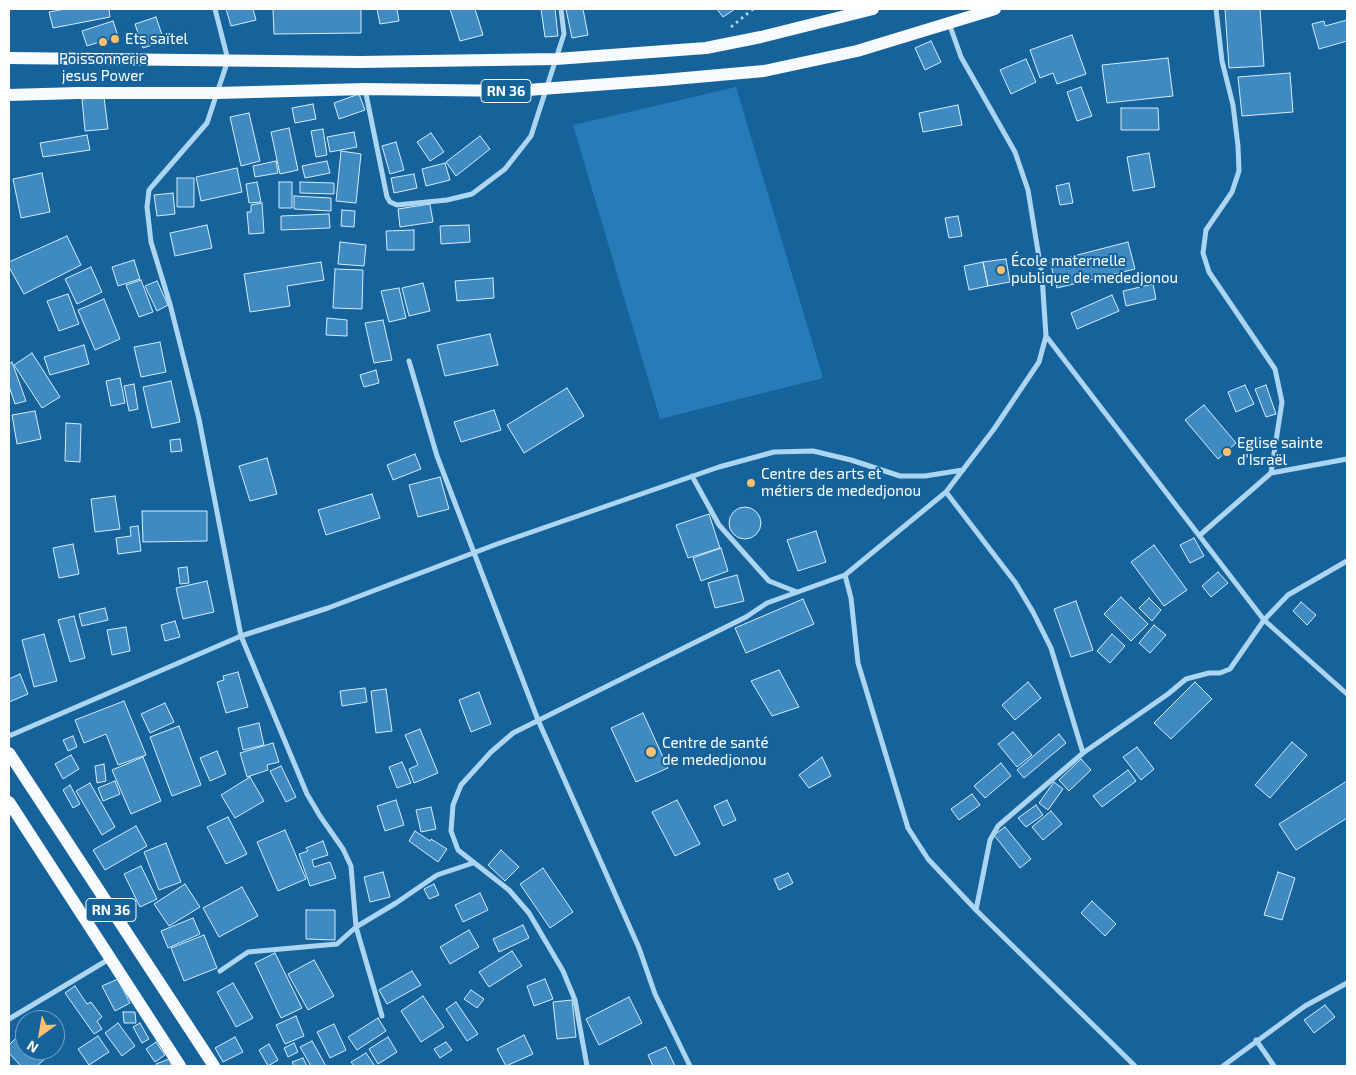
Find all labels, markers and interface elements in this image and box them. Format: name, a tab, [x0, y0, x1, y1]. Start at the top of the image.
place label: Ets saïtel	[125, 30, 188, 48]
marker: Ets saïtel	[109, 33, 121, 45]
marker: Poissonnerie jesus Power	[97, 36, 109, 48]
place label: Poissonnerie jesus Power	[59, 50, 147, 85]
road number: RN 36	[481, 80, 531, 102]
place label: École maternelle publique de mededjonou	[1011, 252, 1178, 287]
marker: École maternelle publique de mededjonou	[995, 264, 1007, 276]
place label: Eglise sainte d'Israël	[1237, 434, 1323, 469]
marker: Eglise sainte d'Israël	[1221, 446, 1233, 458]
place label: Centre des arts et métiers de mededjonou	[761, 465, 921, 500]
marker: Centre des arts et métiers de mededjonou	[745, 477, 757, 489]
place label: Centre de santé de mededjonou	[662, 734, 769, 769]
marker: Centre de santé de mededjonou	[644, 745, 658, 759]
road number: RN 36	[86, 898, 136, 922]
north arrow	[15, 1010, 65, 1060]
text: N	[24, 1037, 41, 1057]

